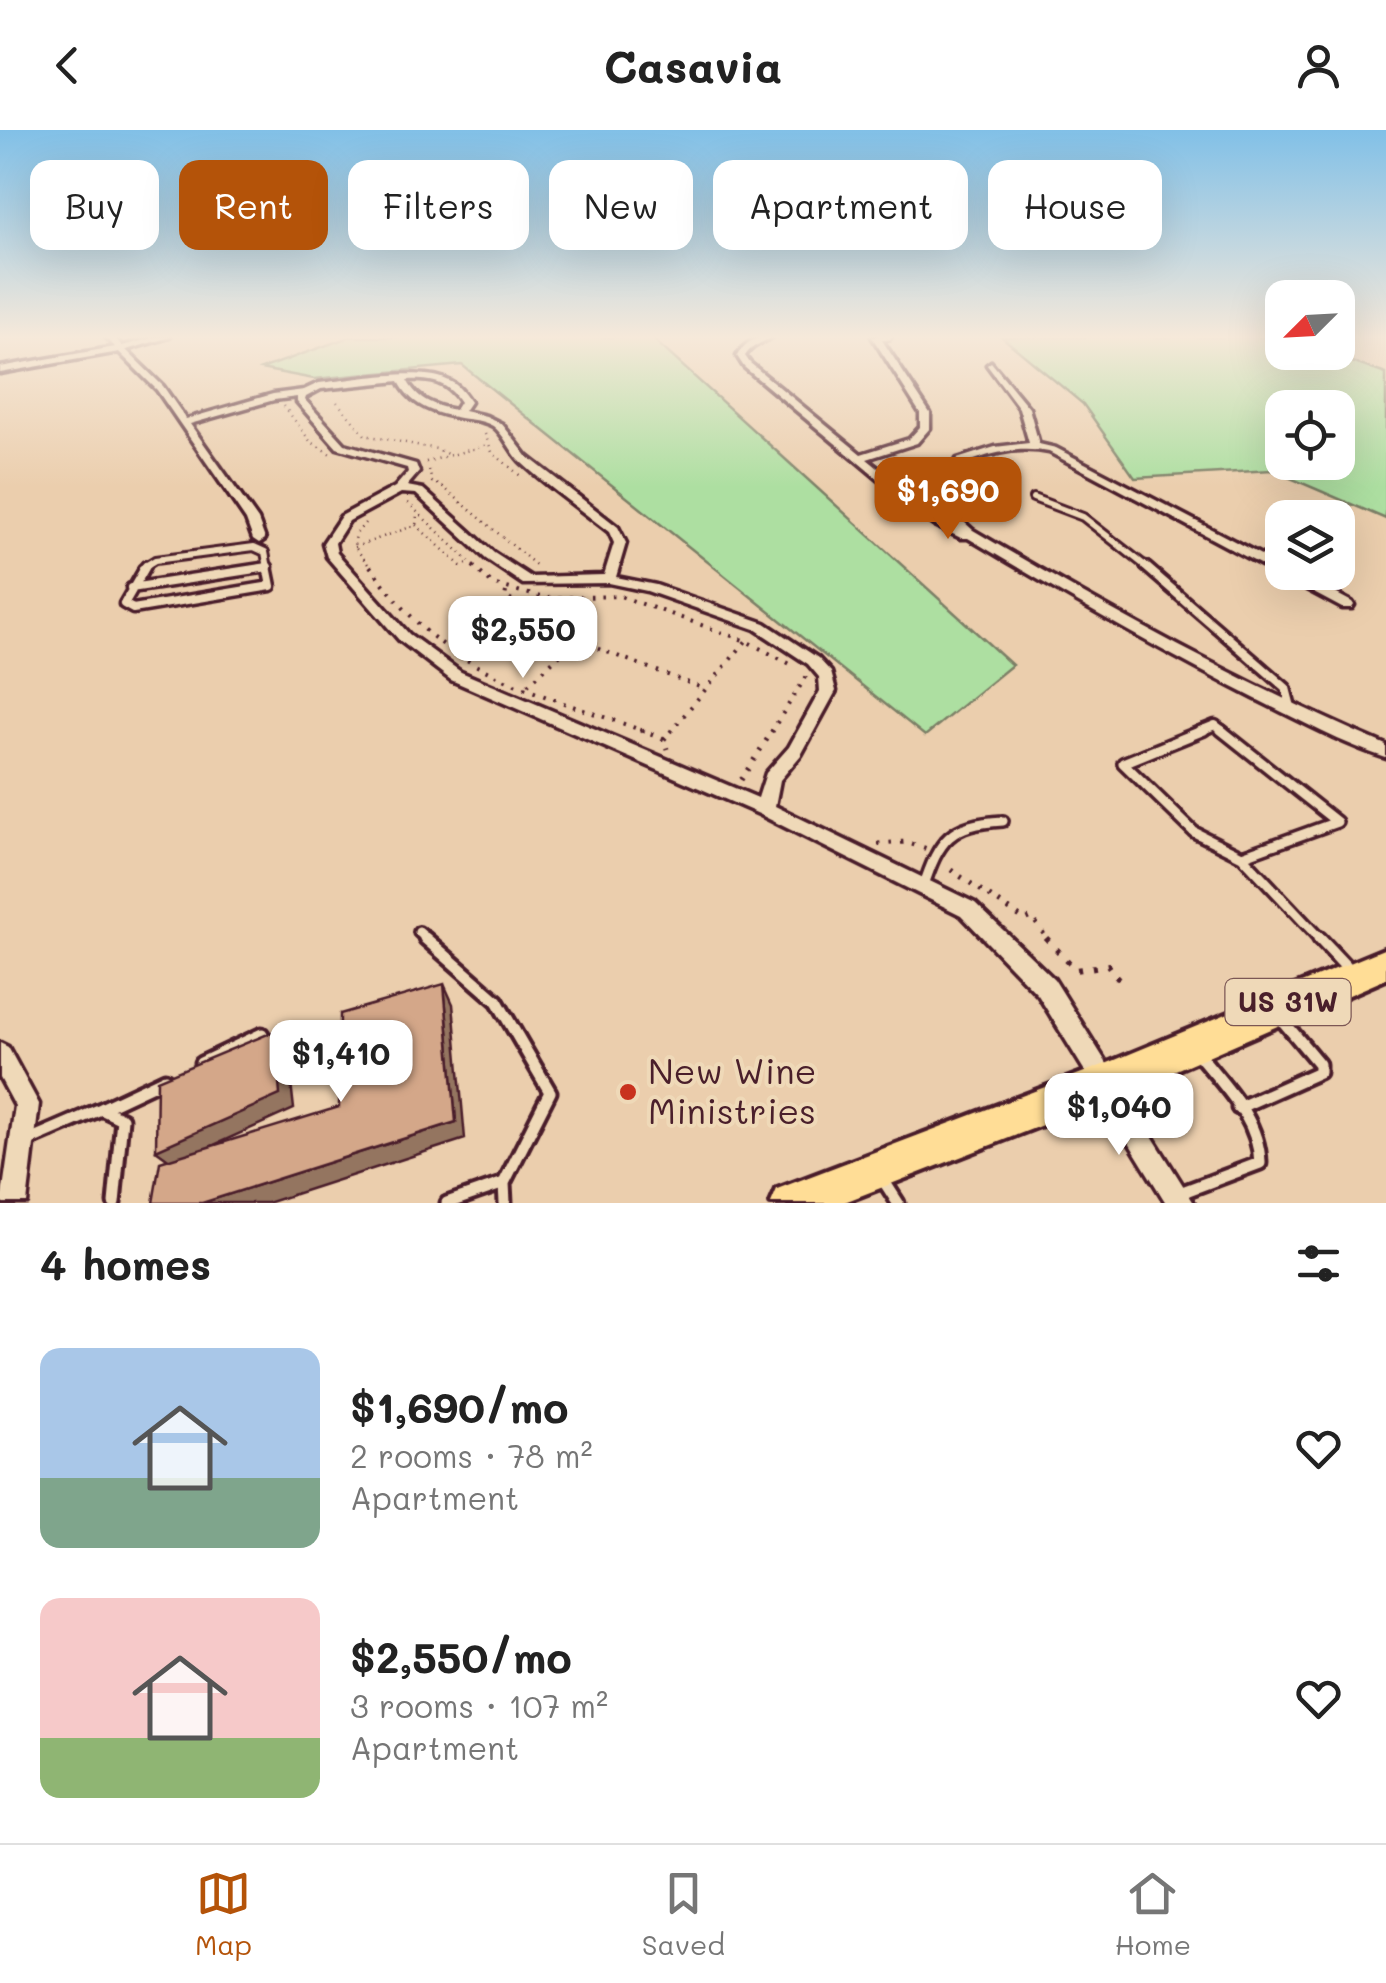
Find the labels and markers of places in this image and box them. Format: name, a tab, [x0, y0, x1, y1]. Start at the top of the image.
pin: $1,690	[867, 457, 1029, 542]
pin: $2,550	[442, 596, 604, 681]
pin: $1,410	[260, 1020, 422, 1105]
place label: New Wine Ministries	[648, 1047, 816, 1133]
pin: $1,040	[1038, 1073, 1200, 1158]
marker: New Wine Ministries	[617, 1081, 639, 1103]

